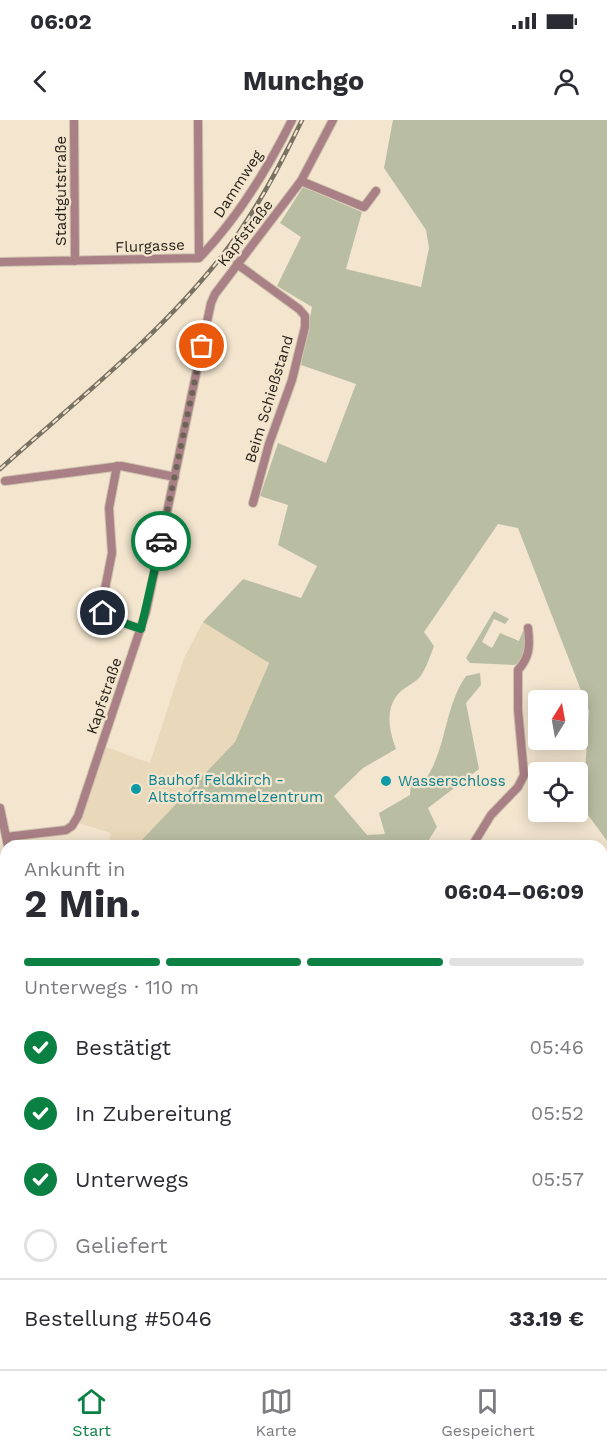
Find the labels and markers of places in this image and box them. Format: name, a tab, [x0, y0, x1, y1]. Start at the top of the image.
pin	[176, 320, 227, 371]
pin	[77, 587, 128, 638]
place label: Bauhof Feldkirch - Altstoffsammelzentrum	[148, 771, 323, 806]
place label: Wasserschloss	[398, 772, 506, 790]
marker: Wasserschloss	[379, 774, 393, 788]
marker: Bauhof Feldkirch - Altstoffsammelzentrum	[129, 782, 143, 796]

